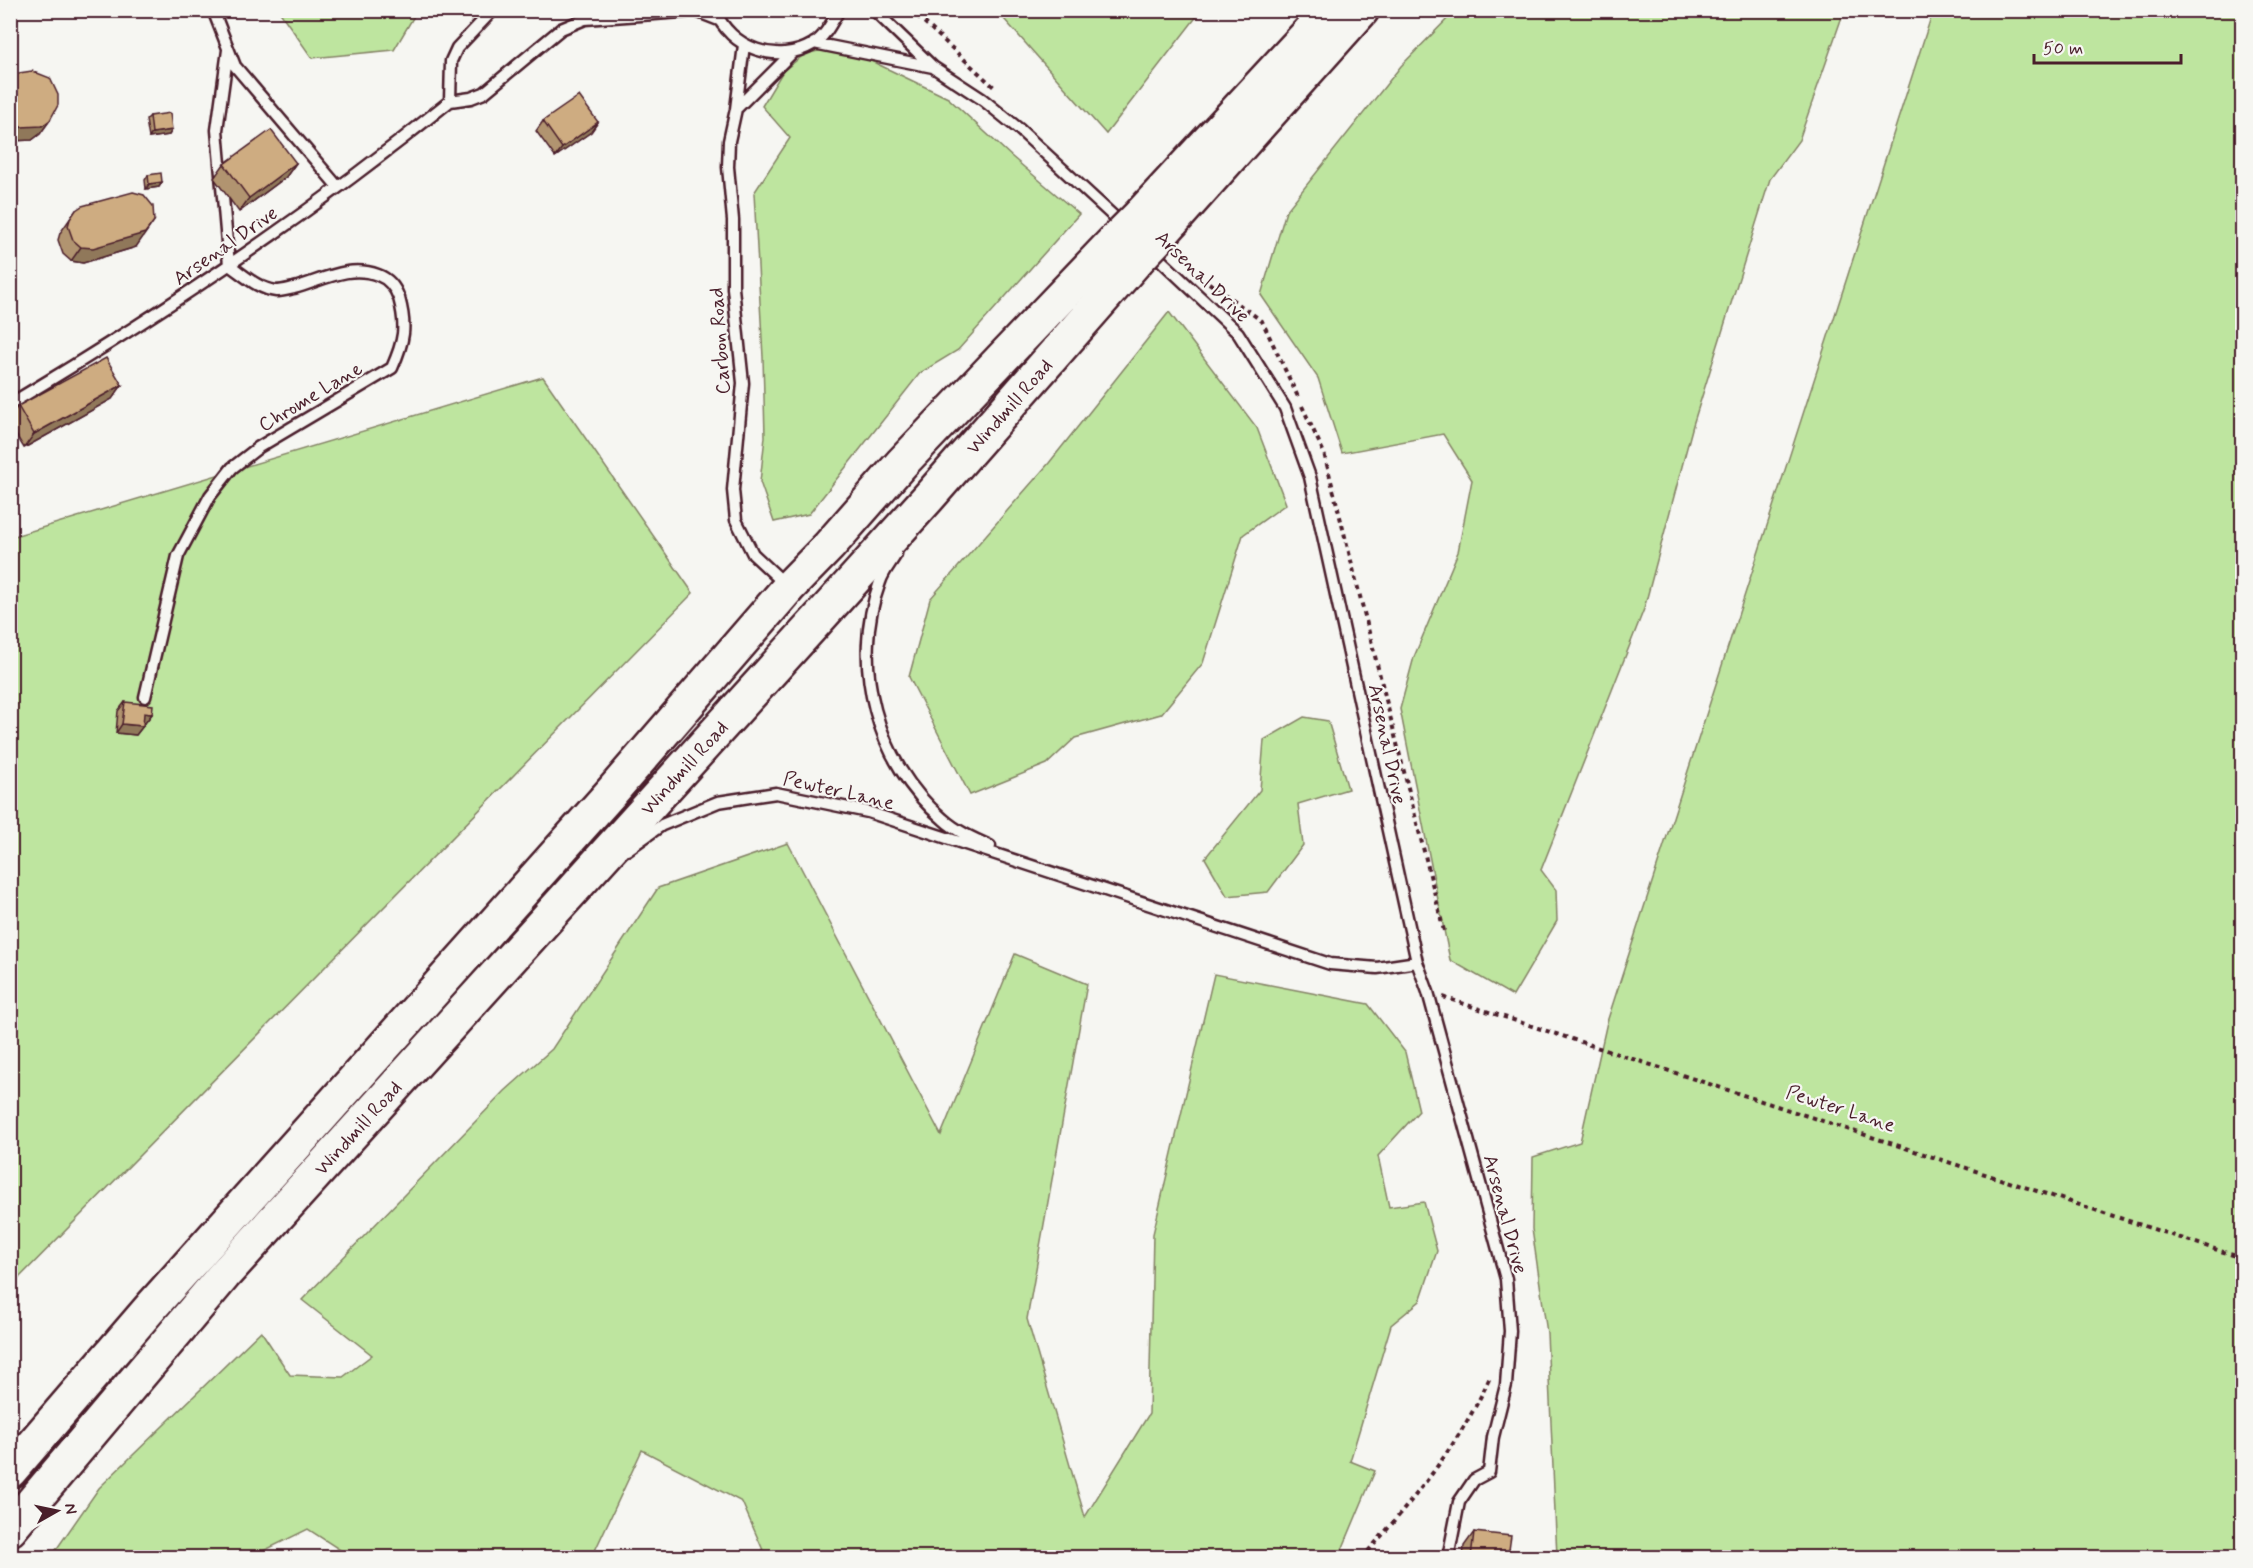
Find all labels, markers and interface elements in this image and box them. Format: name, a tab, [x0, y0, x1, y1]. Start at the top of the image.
scale bar	[2034, 27, 2181, 65]
text: 50 m	[2043, 37, 2083, 61]
street label: Arsenal Drive	[168, 200, 284, 292]
street label: Arsenal Drive	[1149, 225, 1255, 329]
street label: Carbon Road	[703, 286, 738, 395]
street label: Windmill Road	[960, 353, 1059, 461]
street label: Chrome Lane	[254, 356, 368, 439]
street label: Arsenal Drive	[1361, 682, 1412, 807]
street label: Windmill Road	[635, 715, 735, 822]
street label: Pewter Lane	[780, 766, 897, 817]
street label: Windmill Road	[309, 1075, 409, 1182]
street label: Pewter Lane	[1783, 1079, 1899, 1140]
street label: Arsenal Drive	[1476, 1152, 1533, 1277]
north arrow	[27, 1481, 87, 1541]
text: N	[59, 1502, 82, 1516]

